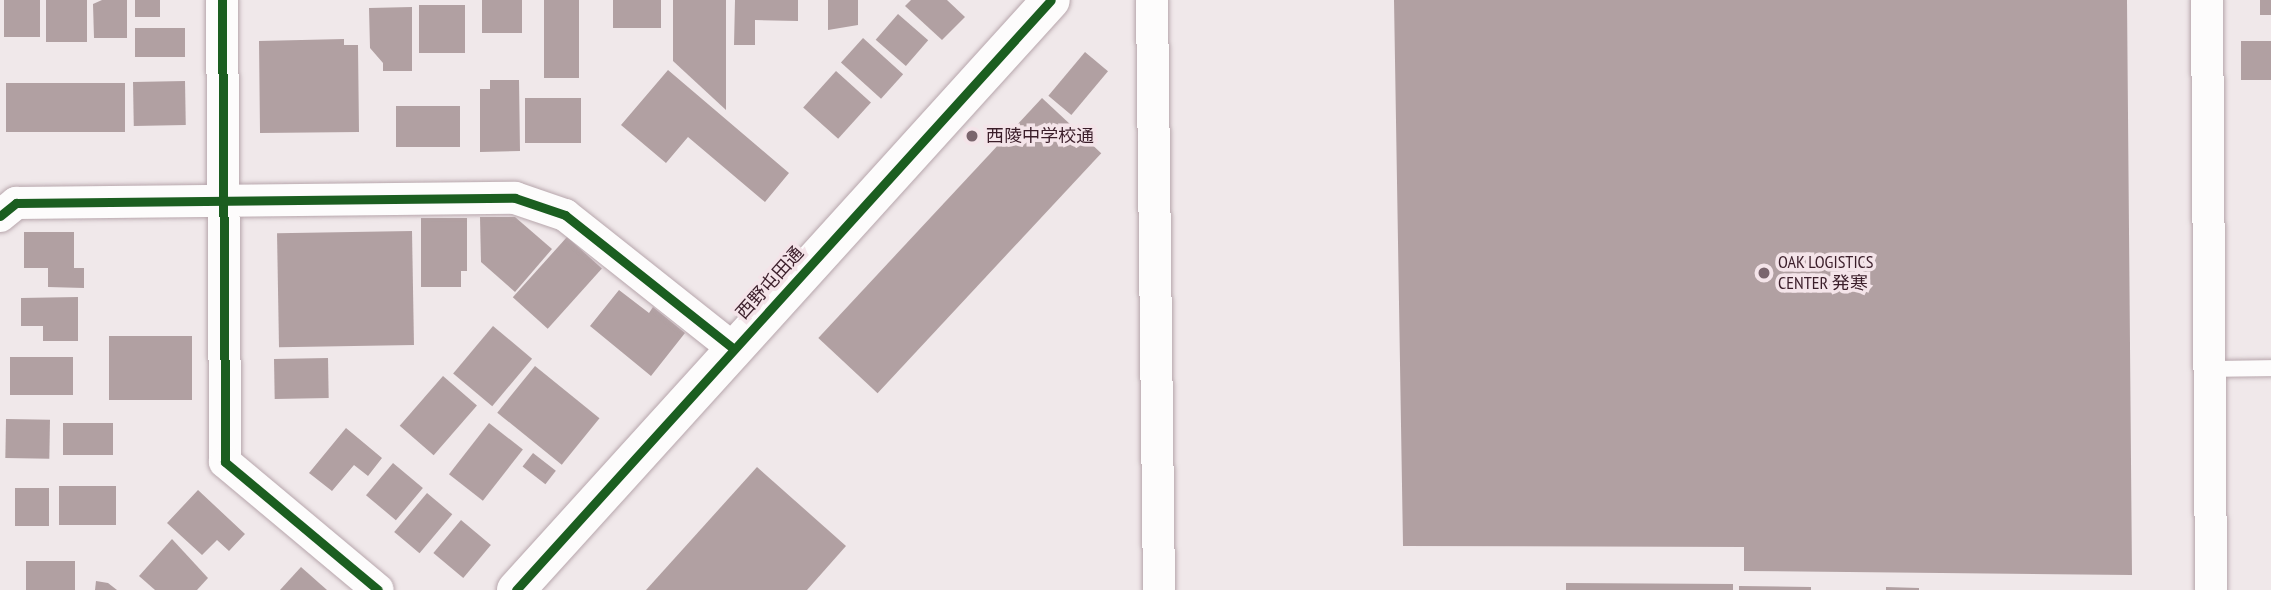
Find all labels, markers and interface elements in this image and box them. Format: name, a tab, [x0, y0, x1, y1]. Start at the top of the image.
place label: 西陵中学校通	[986, 125, 1094, 147]
marker: 西陵中学校通	[964, 128, 980, 144]
street label: 西野屯田通	[732, 242, 808, 324]
place label: OAK LOGISTICS CENTER 発寒	[1778, 252, 1874, 294]
marker: OAK LOGISTICS CENTER 発寒	[1756, 265, 1772, 281]

